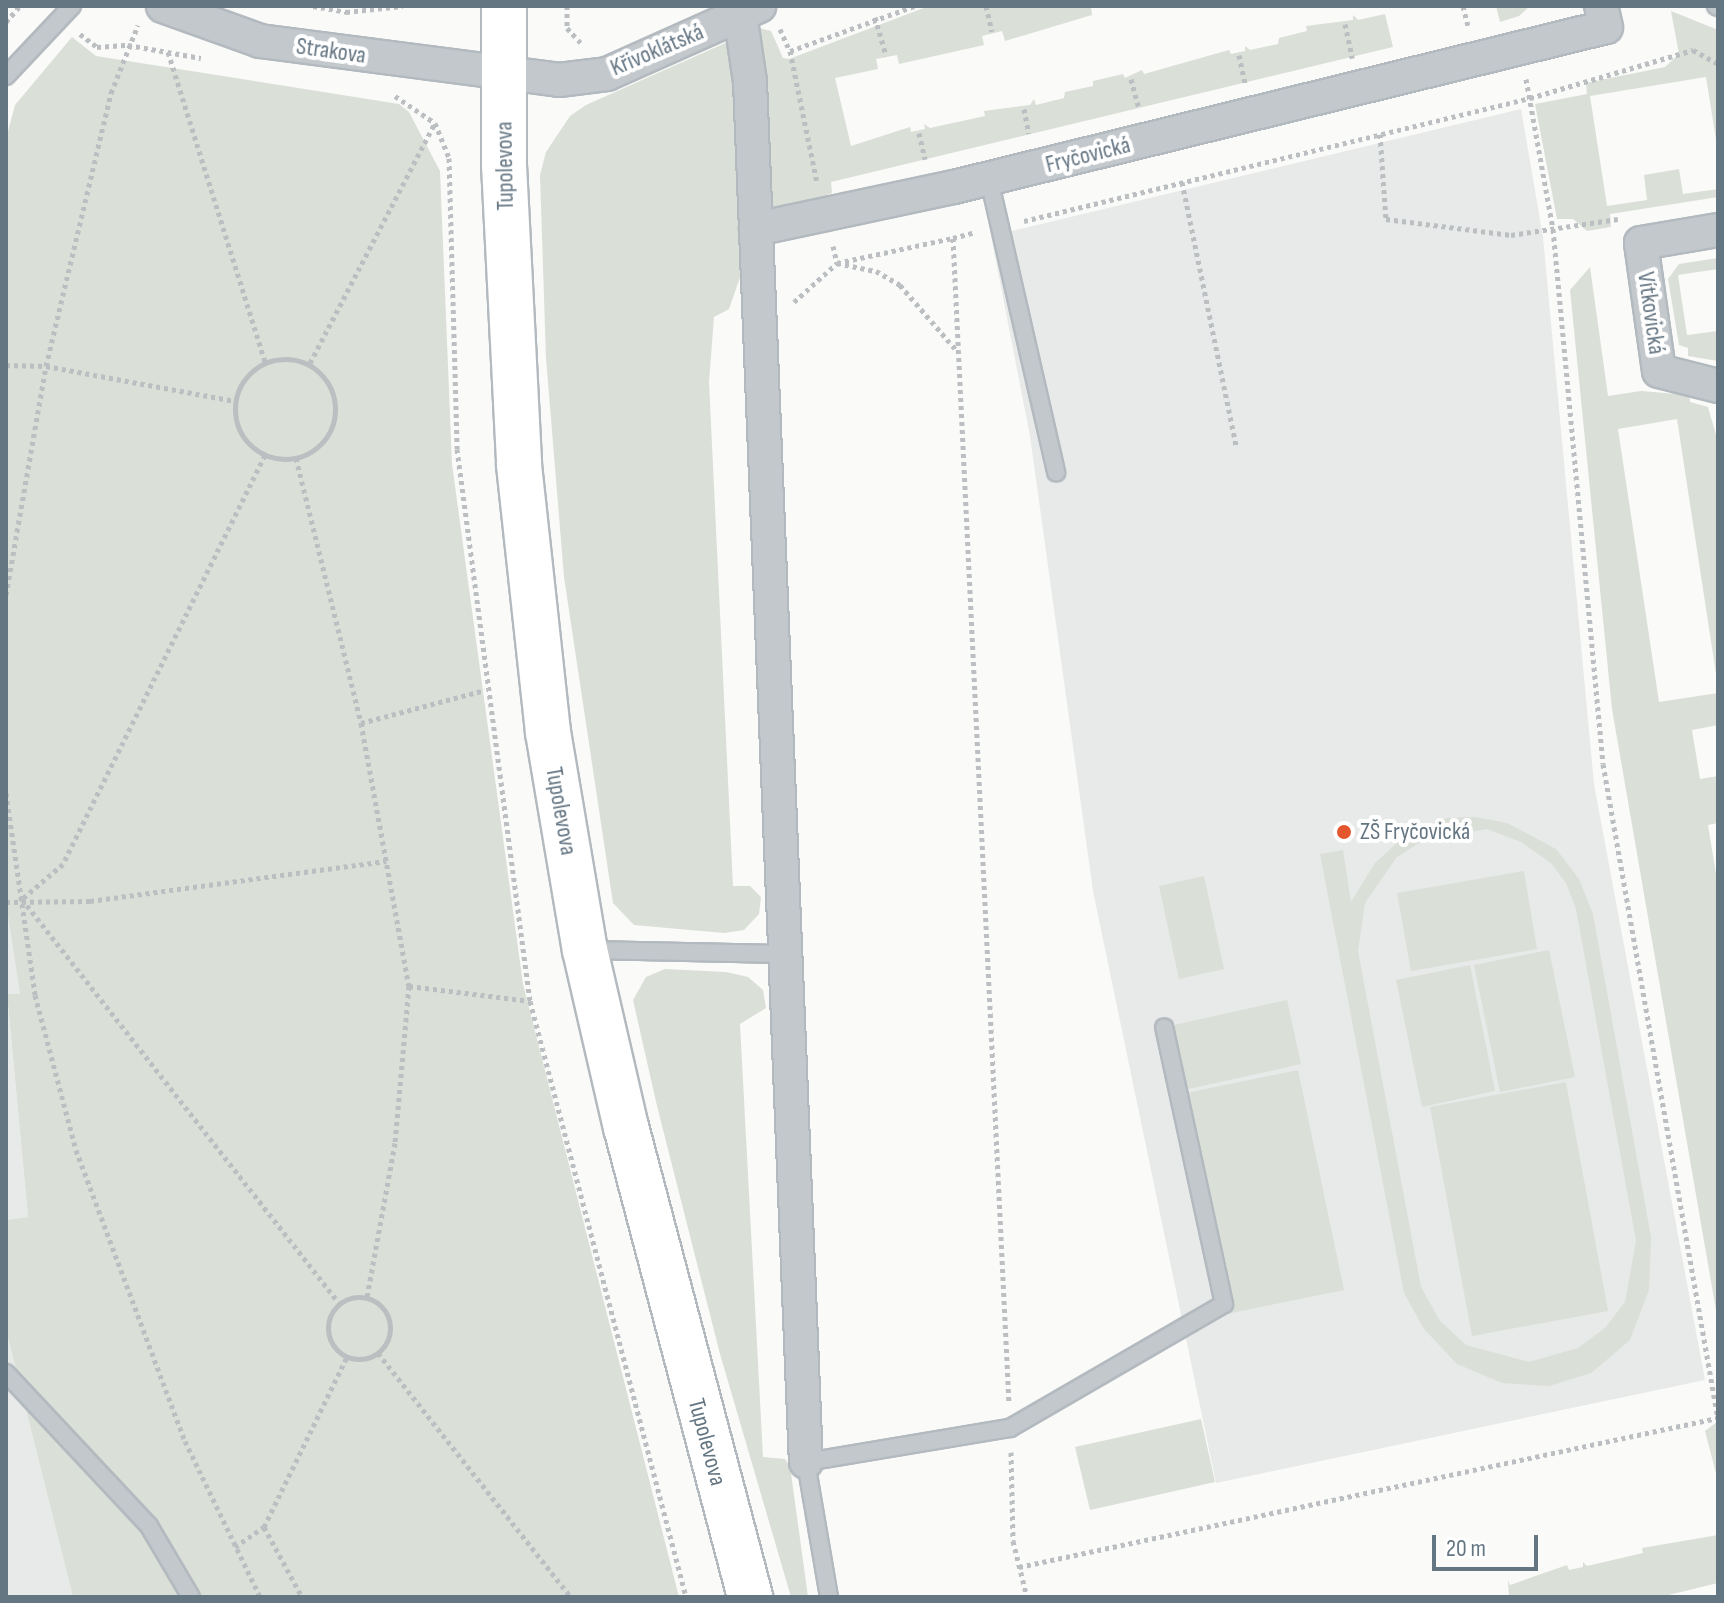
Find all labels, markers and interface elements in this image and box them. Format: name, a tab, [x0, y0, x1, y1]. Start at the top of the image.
street label: Křivoklátská	[606, 18, 708, 82]
street label: Strakova	[294, 32, 368, 70]
street label: Tupolevova	[490, 121, 520, 211]
street label: Fryčovická	[1043, 131, 1133, 179]
street label: Vítkovická	[1631, 270, 1671, 356]
street label: Tupolevova	[539, 765, 583, 857]
place label: ZŠ Fryčovická	[1360, 818, 1470, 846]
marker: ZŠ Fryčovická	[1335, 823, 1353, 841]
street label: Tupolevova	[682, 1395, 732, 1489]
scale bar	[1436, 1519, 1542, 1569]
text: 20 m	[1446, 1534, 1486, 1563]

